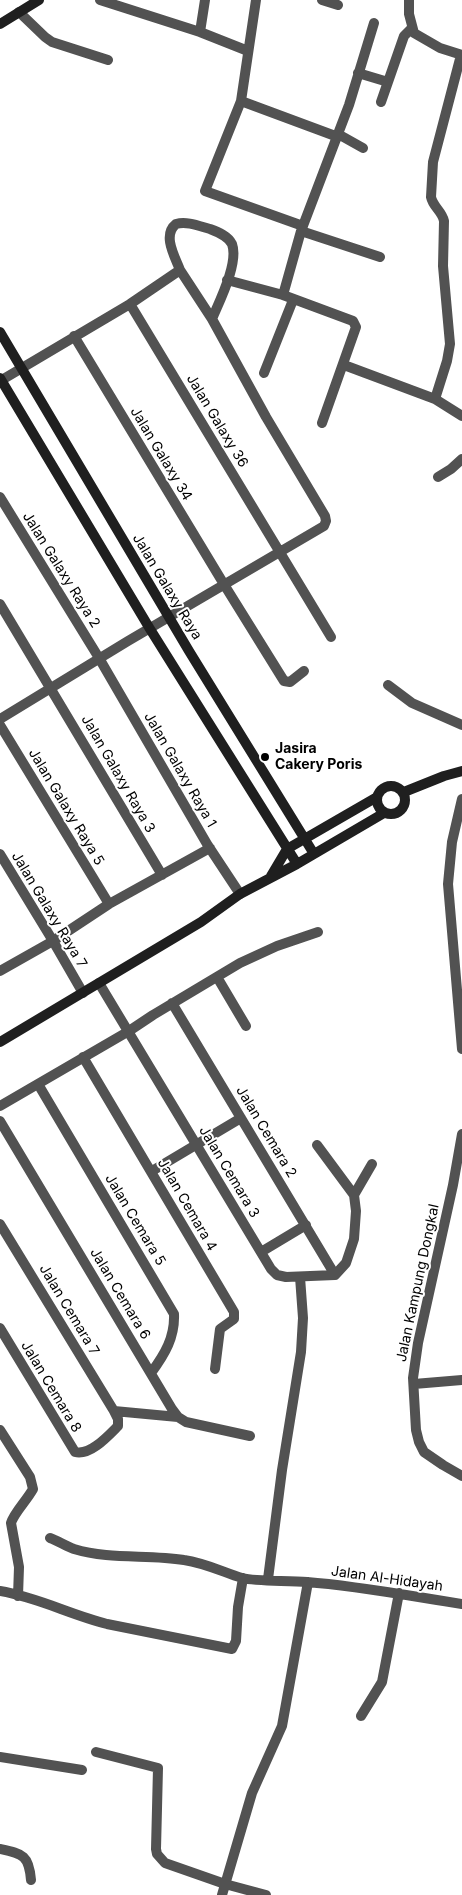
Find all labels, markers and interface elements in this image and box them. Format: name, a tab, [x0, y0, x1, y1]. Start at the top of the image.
street label: Jalan Galaxy 36	[183, 371, 251, 471]
street label: Jalan Galaxy 34	[126, 404, 196, 504]
street label: Jalan Galaxy Raya 2	[19, 509, 103, 631]
street label: Jalan Galaxy Raya	[129, 531, 205, 643]
street label: Jalan Galaxy Raya 1	[140, 709, 220, 831]
street label: Jalan Galaxy Raya 3	[77, 712, 159, 836]
place label: Jasira Cakery Poris	[275, 741, 362, 774]
street label: Jalan Galaxy Raya 5	[25, 746, 107, 868]
marker: Jasira Cakery Poris	[259, 751, 271, 763]
street label: Jalan Galaxy Raya 7	[8, 849, 90, 971]
street label: Jalan Cemara 2	[232, 1083, 300, 1181]
street label: Jalan Cemara 3	[195, 1123, 263, 1221]
street label: Jalan Cemara 4	[154, 1156, 220, 1254]
street label: Jalan Cemara 5	[101, 1171, 169, 1269]
street label: Jalan Kampung Dongkal	[393, 1203, 443, 1363]
street label: Jalan Cemara 6	[86, 1245, 154, 1343]
street label: Jalan Cemara 7	[35, 1262, 103, 1358]
street label: Jalan Cemara 8	[17, 1338, 85, 1436]
street label: Jalan Al-Hidayah	[330, 1563, 444, 1595]

